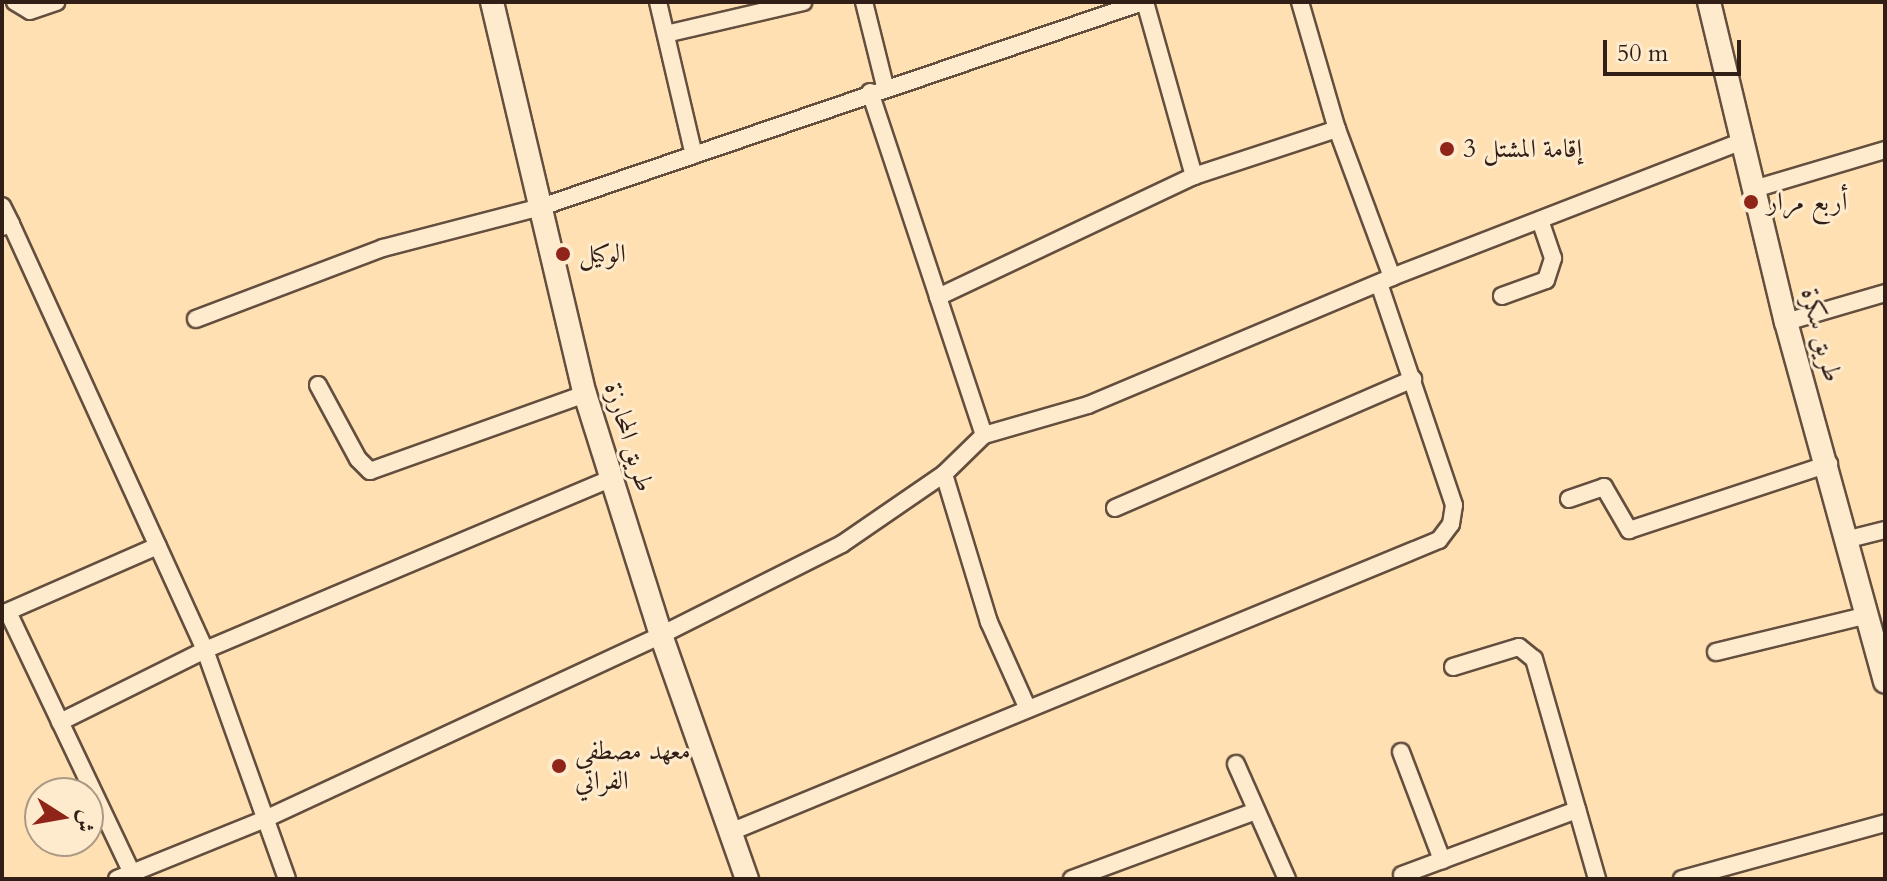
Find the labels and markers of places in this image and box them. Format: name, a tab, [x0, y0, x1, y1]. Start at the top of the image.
place label: إقامة المشتل 3	[1463, 133, 1582, 165]
marker: إقامة المشتل 3	[1438, 140, 1456, 158]
place label: أربع مرار	[1767, 186, 1848, 218]
marker: أربع مرار	[1742, 193, 1760, 211]
place label: الوكيل	[579, 238, 626, 270]
marker: الوكيل	[554, 245, 572, 263]
place label: معهد مصطفى الفراتي	[575, 735, 691, 796]
marker: معهد مصطفى الفراتي	[550, 757, 568, 775]

